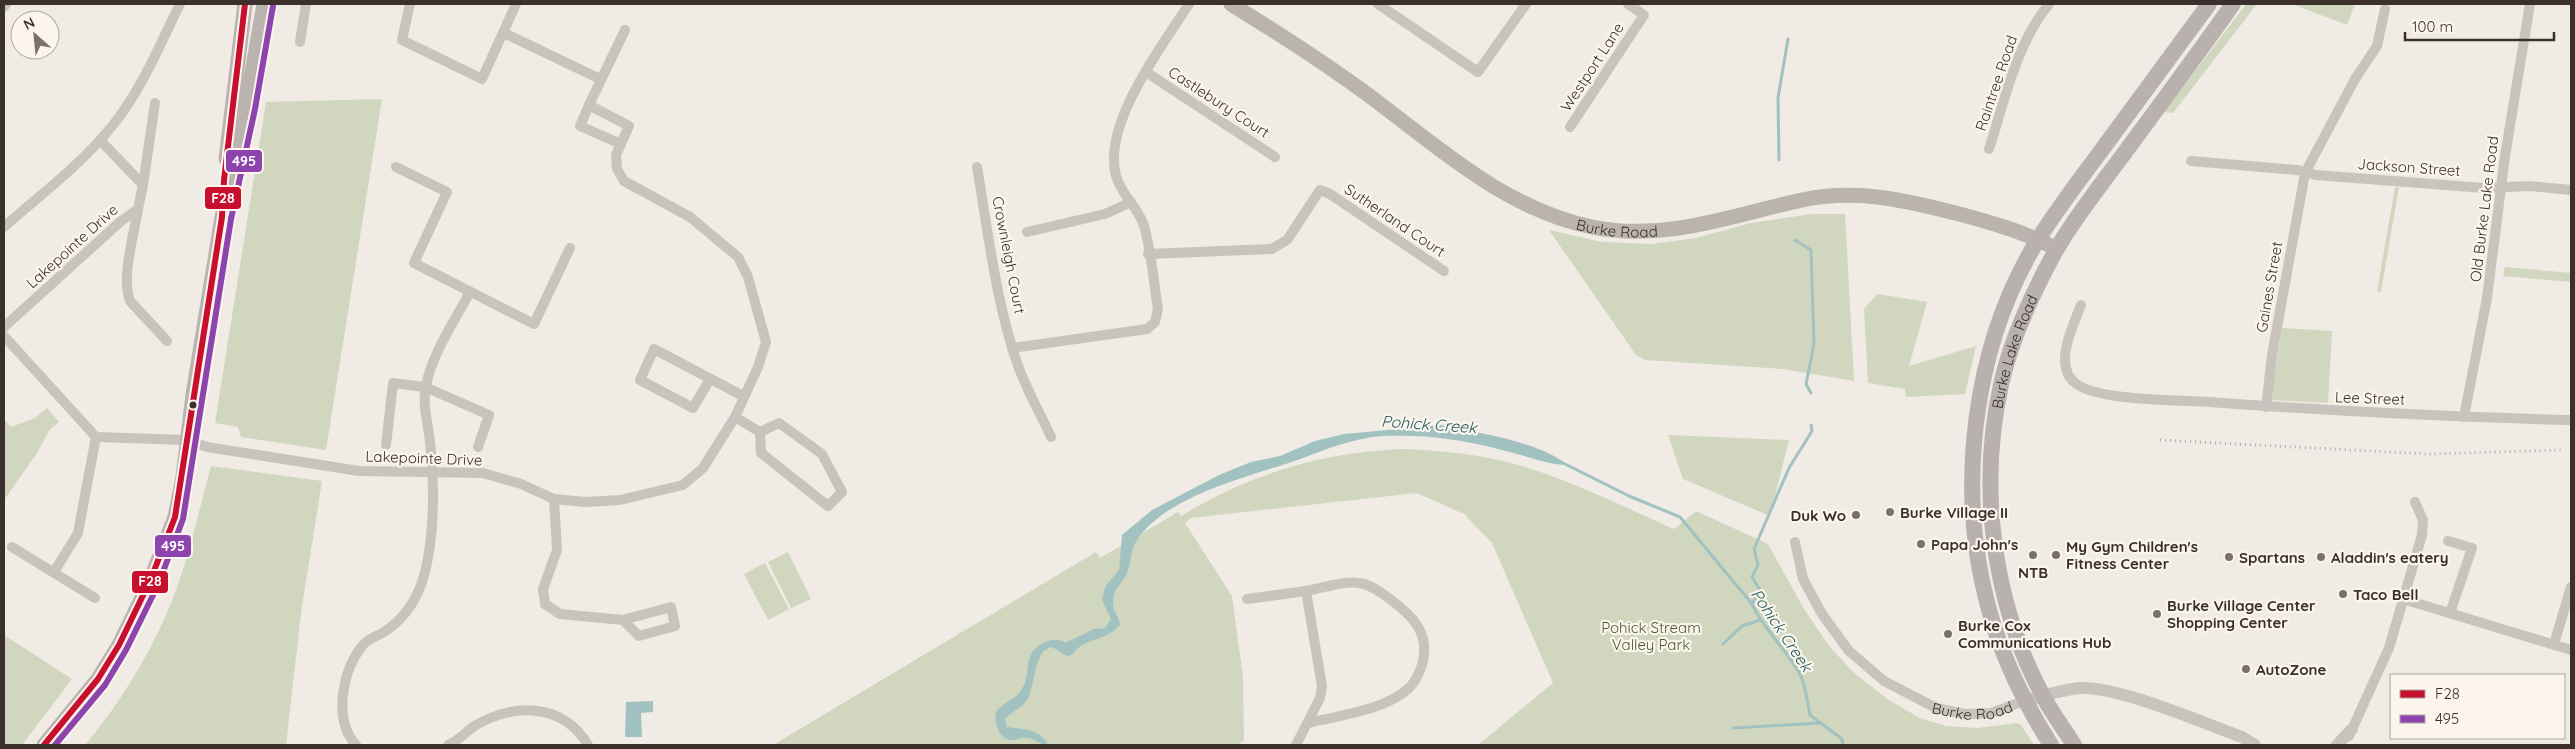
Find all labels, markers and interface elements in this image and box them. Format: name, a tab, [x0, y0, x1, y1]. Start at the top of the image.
north arrow	[10, 10, 60, 60]
scale bar	[2405, 10, 2554, 42]
text: N	[20, 13, 38, 34]
text: 100 m	[2412, 17, 2453, 36]
street label: Westport Lane	[1556, 19, 1628, 115]
street label: Raintree Road	[1971, 33, 2021, 133]
street label: Castlebury Court	[1165, 62, 1273, 142]
street label: Old Burke Lake Road	[2466, 135, 2502, 283]
line badge: 495	[225, 149, 263, 173]
text: 495	[232, 152, 256, 170]
street label: Jackson Street	[2357, 154, 2461, 180]
street label: Sutherland Court	[1341, 179, 1449, 261]
line badge: F28	[204, 186, 242, 210]
text: F28	[211, 189, 235, 207]
street label: Crownleigh Court	[988, 195, 1030, 315]
street label: Lakepointe Drive	[22, 200, 122, 292]
street label: Burke Road	[1574, 214, 1658, 241]
street label: Gaines Street	[2252, 240, 2286, 334]
street label: Burke Lake Road	[1987, 291, 2041, 410]
street label: Lee Street	[2335, 387, 2405, 409]
unlabelled marker	[188, 400, 198, 410]
water label: Pohick Creek	[1381, 411, 1479, 437]
street label: Lakepointe Drive	[365, 446, 483, 470]
place label: Burke Village II	[1900, 503, 2008, 522]
place label: Duk Wo	[1790, 506, 1846, 525]
marker: Burke Village II	[1884, 506, 1896, 518]
marker: Duk Wo	[1850, 509, 1862, 521]
line badge: 495	[154, 534, 192, 558]
place label: Papa John's	[1931, 535, 2018, 554]
text: 495	[161, 537, 185, 555]
place label: My Gym Children's Fitness Center	[2066, 537, 2198, 573]
marker: Papa John's	[1915, 538, 1927, 550]
place label: Spartans	[2239, 548, 2305, 567]
place label: Aladdin's eatery	[2331, 548, 2449, 567]
marker: NTB	[2027, 549, 2039, 561]
marker: My Gym Children's Fitness Center	[2050, 549, 2062, 561]
marker: Spartans	[2223, 551, 2235, 563]
marker: Aladdin's eatery	[2315, 551, 2327, 563]
place label: NTB	[2018, 563, 2048, 582]
line badge: F28	[131, 570, 169, 594]
text: F28	[138, 572, 162, 590]
water label: Pohick Creek	[1747, 585, 1818, 676]
place label: Taco Bell	[2353, 585, 2418, 604]
marker: Taco Bell	[2337, 588, 2349, 600]
place label: Burke Village Center Shopping Center	[2167, 596, 2316, 632]
marker: Burke Village Center Shopping Center	[2151, 608, 2163, 620]
place label: Burke Cox Communications Hub	[1958, 616, 2111, 652]
park label: Pohick Stream Valley Park	[1601, 618, 1701, 654]
marker: Burke Cox Communications Hub	[1942, 628, 1954, 640]
place label: AutoZone	[2256, 660, 2326, 679]
marker: AutoZone	[2240, 663, 2252, 675]
legend	[2390, 674, 2565, 739]
text: F28	[2435, 684, 2460, 703]
street label: Burke Road	[1930, 697, 2015, 724]
text: 495	[2435, 709, 2459, 728]

